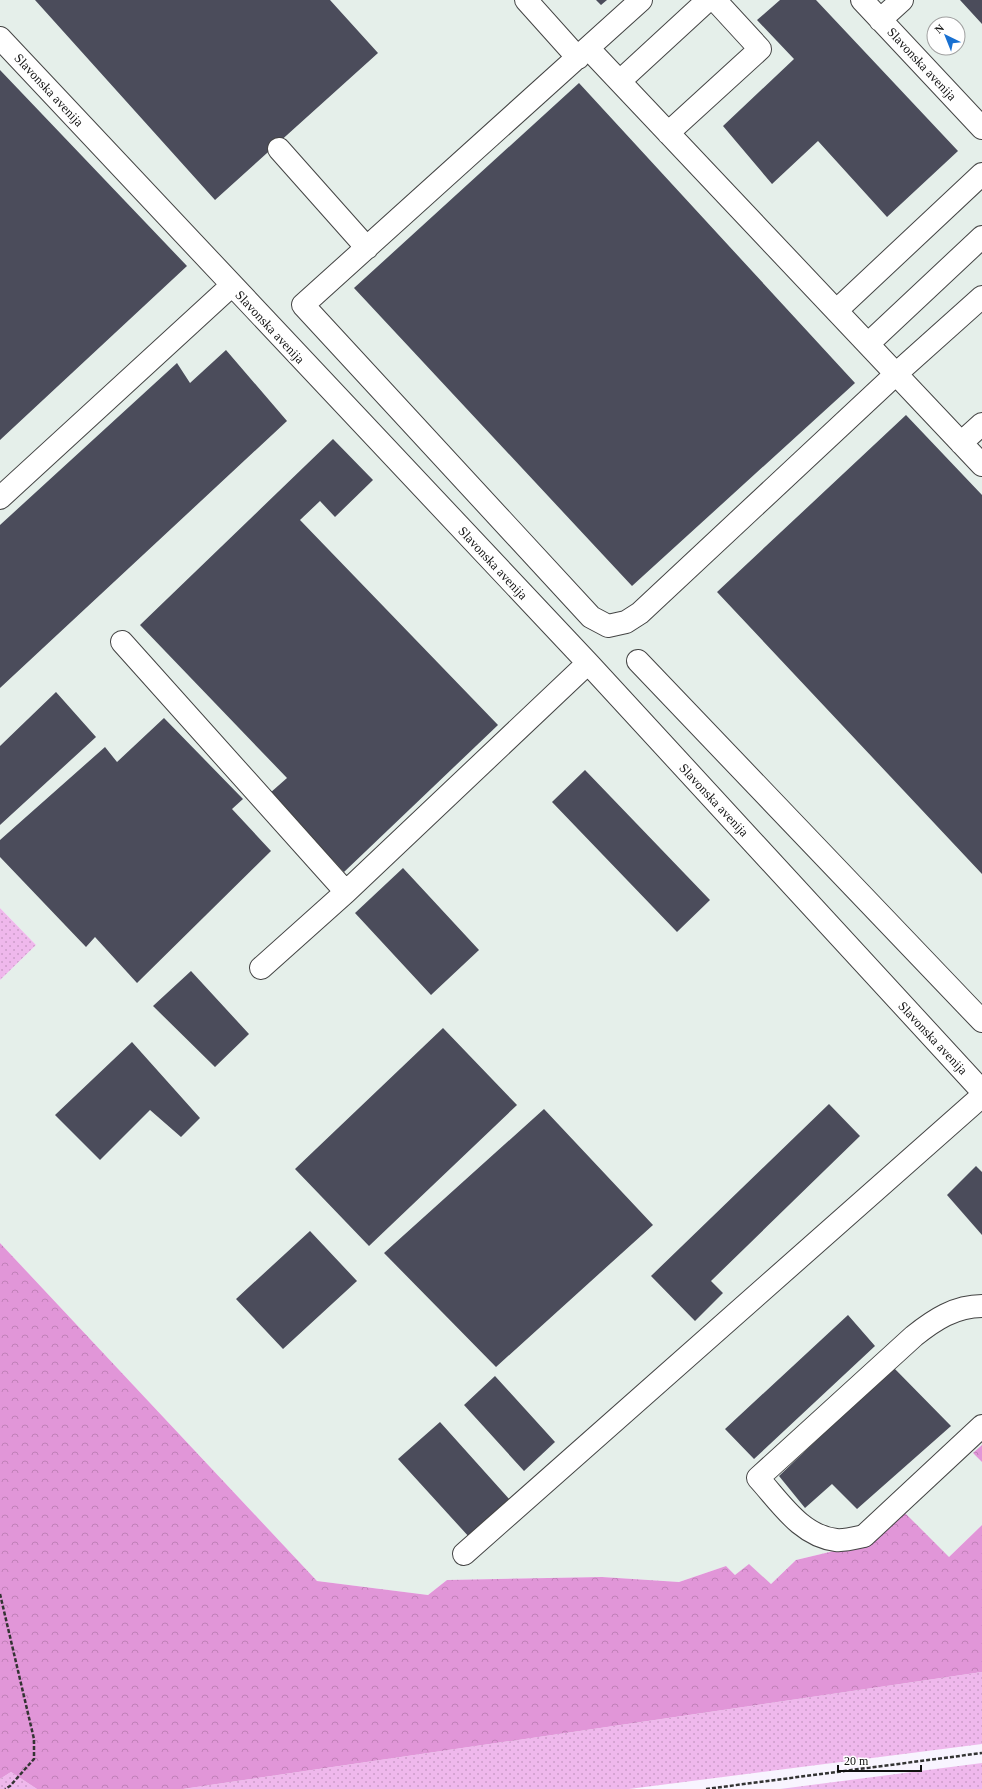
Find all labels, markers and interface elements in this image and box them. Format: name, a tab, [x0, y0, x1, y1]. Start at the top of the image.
north arrow	[926, 16, 966, 56]
text: N	[932, 22, 946, 36]
street label: Slavonska avenija	[884, 24, 960, 104]
street label: Slavonska avenija	[11, 50, 87, 130]
street label: Slavonska avenija	[232, 287, 308, 367]
street label: Slavonska avenija	[455, 523, 531, 603]
street label: Slavonska avenija	[676, 760, 752, 840]
street label: Slavonska avenija	[895, 998, 971, 1078]
scale bar	[838, 1747, 921, 1773]
text: 20 m	[844, 1754, 869, 1768]

